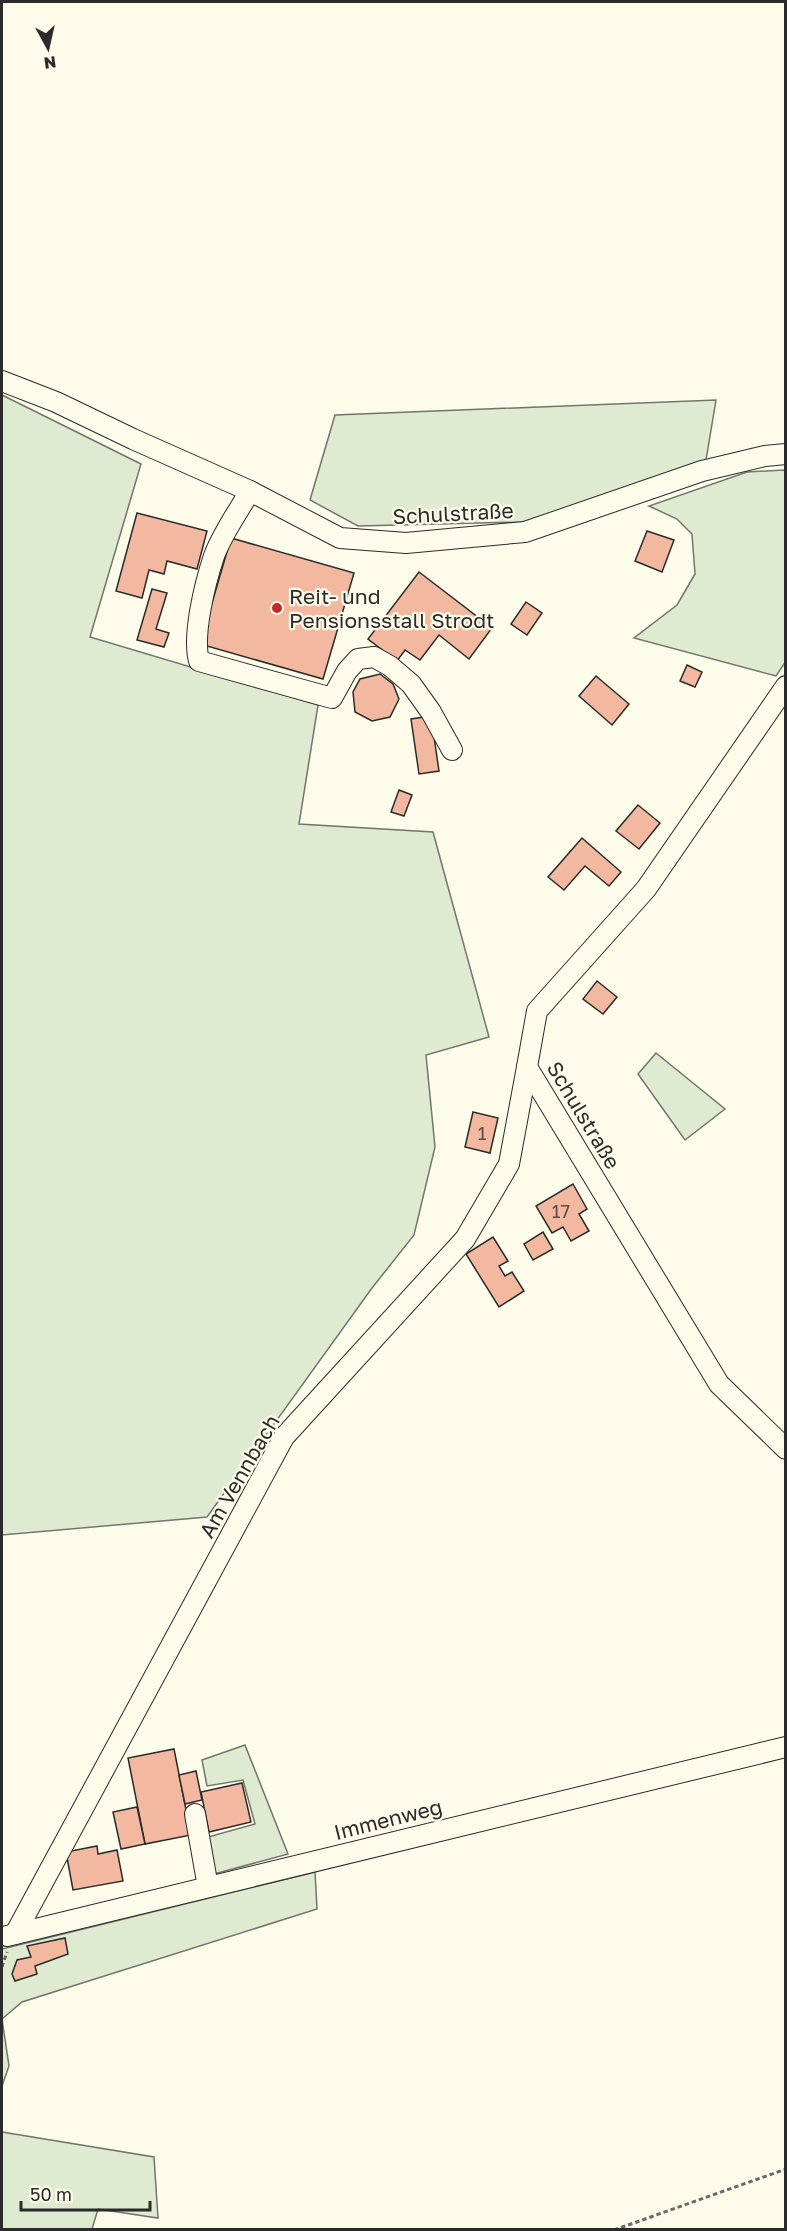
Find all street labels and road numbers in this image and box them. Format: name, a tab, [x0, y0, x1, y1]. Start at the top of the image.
street label: Schulstraße	[392, 497, 514, 529]
street label: Schulstraße	[542, 1056, 626, 1174]
street label: Am Vennbach	[193, 1410, 285, 1542]
street label: Immenweg	[331, 1793, 445, 1845]

